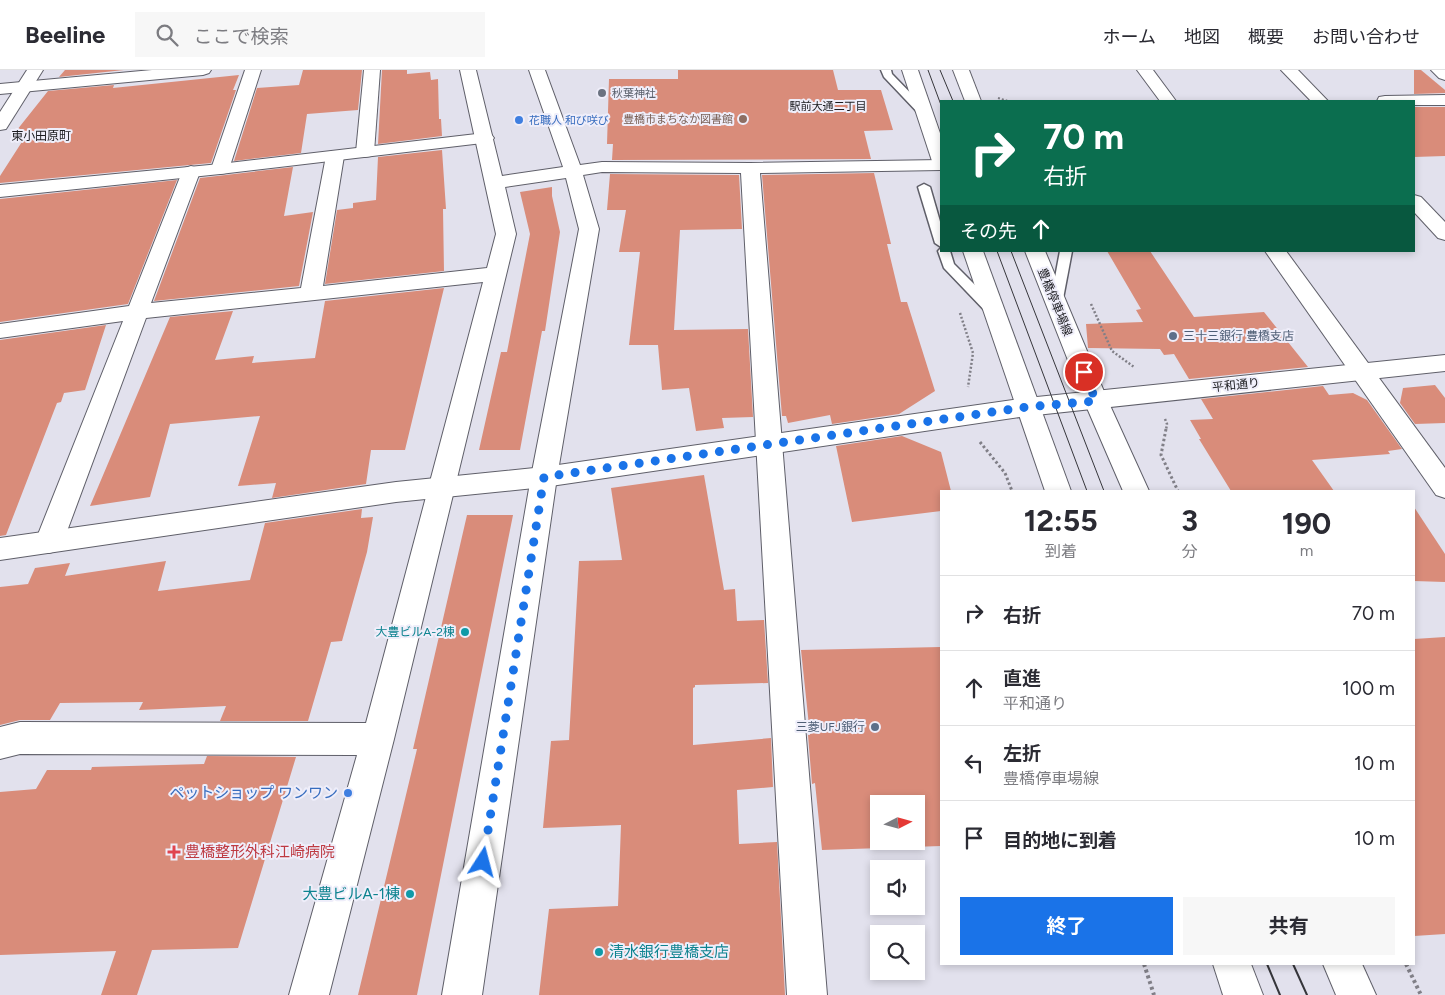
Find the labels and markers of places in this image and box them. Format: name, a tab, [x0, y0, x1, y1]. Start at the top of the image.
marker: 秋葉神社	[596, 87, 608, 99]
place label: 秋葉神社	[612, 87, 656, 100]
place label: 豊橋市まちなか図書館	[623, 113, 733, 126]
marker: 豊橋市まちなか図書館	[737, 113, 749, 125]
marker: 花職人 和び咲び	[513, 114, 525, 126]
place label: 花職人 和び咲び	[529, 114, 609, 127]
place label: 三十三銀行 豊橋支店	[1183, 329, 1294, 343]
marker: 三十三銀行 豊橋支店	[1167, 330, 1179, 342]
pin	[1063, 351, 1105, 393]
place label: 大豊ビルA-2棟	[375, 625, 455, 639]
marker: 大豊ビルA-2棟	[459, 626, 471, 638]
place label: 三菱UFJ銀行	[796, 720, 865, 734]
marker: 三菱UFJ銀行	[869, 721, 881, 733]
place label: ペットショップ ワンワン	[169, 784, 338, 802]
marker: ペットショップ ワンワン	[342, 787, 354, 799]
place label: 豊橋整形外科江崎病院	[185, 843, 335, 861]
marker: 豊橋整形外科江崎病院	[167, 845, 181, 859]
place label: 大豊ビルA-1棟	[302, 885, 400, 903]
marker: 大豊ビルA-1棟	[404, 888, 416, 900]
place label: 清水銀行豊橋支店	[609, 943, 729, 961]
marker: 清水銀行豊橋支店	[593, 946, 605, 958]

